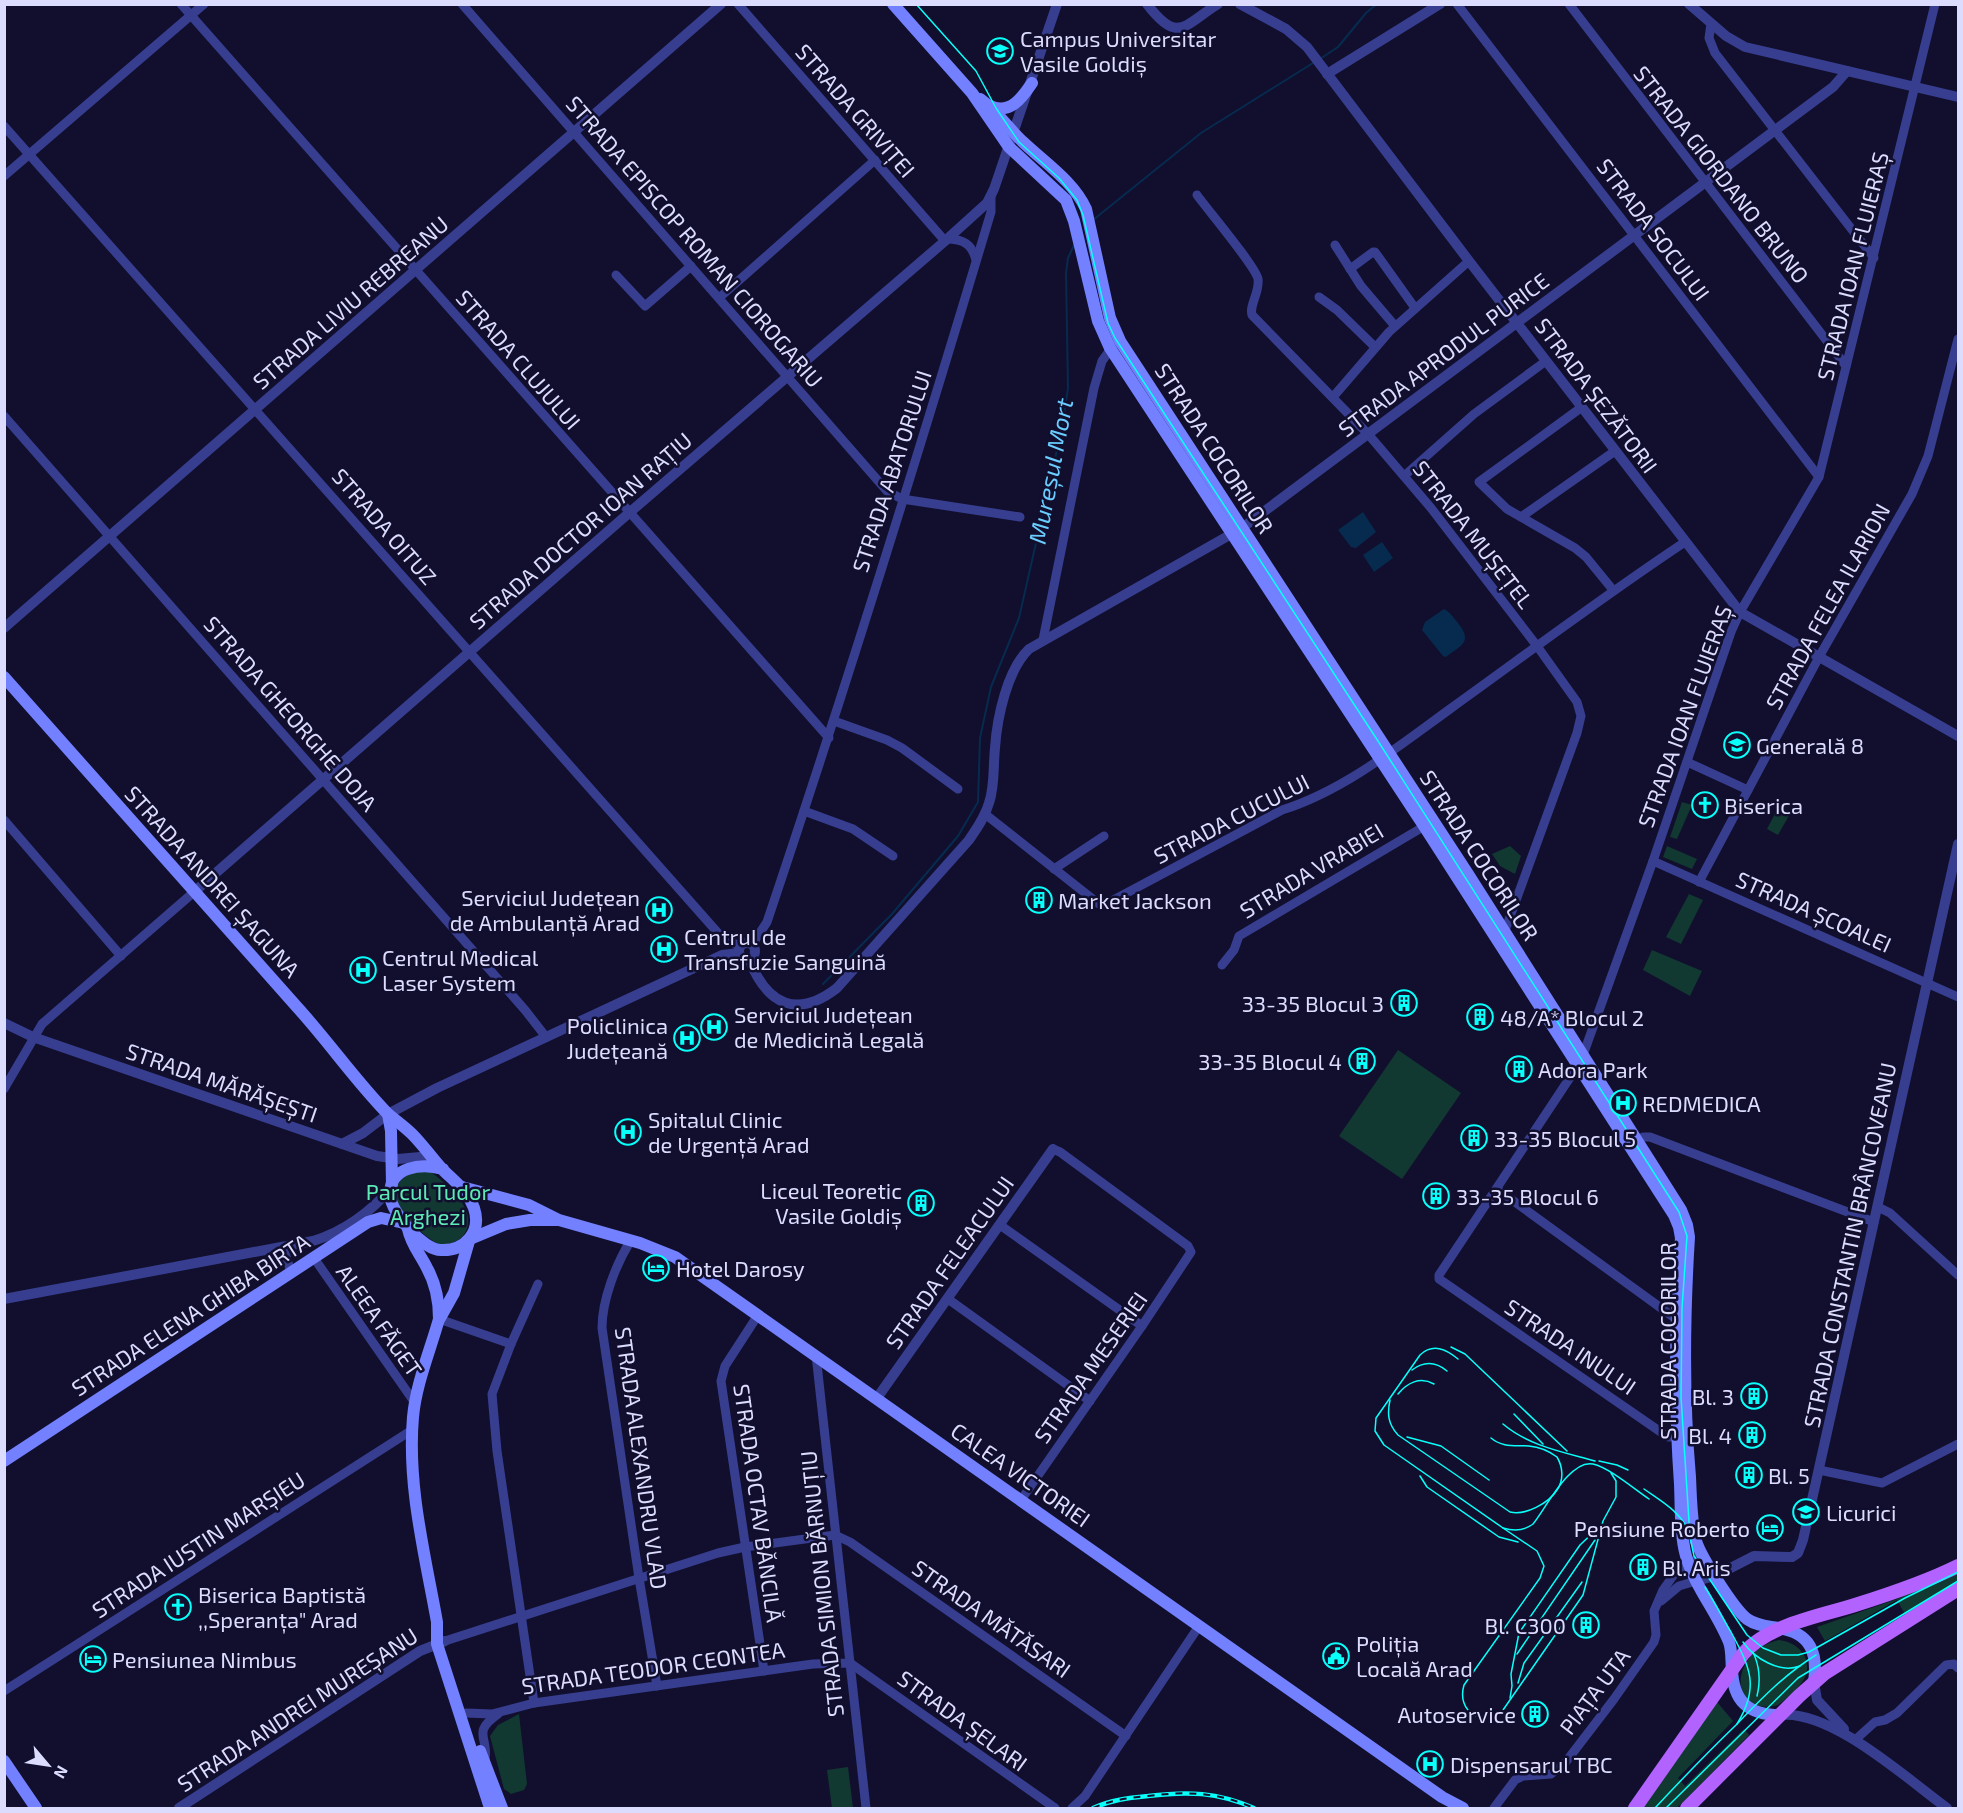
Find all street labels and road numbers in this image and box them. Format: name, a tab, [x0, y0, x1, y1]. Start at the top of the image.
street label: STRADA GRIVIȚEI	[790, 38, 921, 183]
street label: STRADA GIORDANO BRUNO	[1629, 60, 1815, 288]
street label: STRADA EPISCOP ROMAN CIOROGARIU	[561, 90, 829, 392]
street label: STRADA IOAN FLUIERAȘ	[1811, 149, 1895, 383]
street label: STRADA SOCULUI	[1592, 153, 1716, 305]
street label: STRADA LIVIU REBREANU	[247, 210, 453, 394]
street label: STRADA APRODUL PURICE	[1333, 267, 1553, 441]
street label: STRADA CLUJULUI	[451, 284, 587, 434]
street label: STRADA ȘEZĂTORII	[1529, 313, 1664, 479]
street label: STRADA COCORILOR	[1150, 358, 1280, 538]
street label: STRADA ABATORULUI	[846, 367, 936, 575]
street label: STRADA DOCTOR IOAN RAȚIU	[463, 426, 698, 635]
street label: STRADA MUȘEȚEL	[1407, 455, 1540, 614]
street label: STRADA OITUZ	[328, 463, 442, 589]
street label: STRADA FELEA ILARION	[1760, 499, 1894, 713]
street label: STRADA IOAN FLUIERAȘ	[1632, 601, 1738, 831]
street label: STRADA GHEORGHE DOJA	[199, 610, 383, 816]
street label: STRADA COCORILOR	[1415, 765, 1545, 945]
street label: STRADA CUCULUI	[1149, 768, 1313, 868]
street label: STRADA ANDREI ȘAGUNA	[119, 780, 306, 984]
street label: STRADA VRABIEI	[1235, 817, 1387, 923]
street label: STRADA ȘCOALEI	[1731, 865, 1896, 959]
street label: STRADA MĂRĂȘEȘTI	[122, 1037, 321, 1129]
street label: STRADA CONSTANTIN BRÂNCOVEANU	[1798, 1060, 1900, 1430]
street label: STRADA FELEACULUI	[880, 1171, 1018, 1353]
street label: STRADA ELENA GHIBA BIRTA	[66, 1227, 314, 1401]
street label: STRADA COCORILOR	[1654, 1242, 1680, 1440]
street label: ALEEA FĂGET	[332, 1259, 428, 1381]
street label: STRADA MESERIEI	[1028, 1286, 1152, 1448]
street label: STRADA INULUI	[1501, 1293, 1641, 1399]
street label: STRADA ALEXANDRU VLAD	[611, 1325, 673, 1591]
street label: STRADA OCTAV BĂNCILĂ	[729, 1382, 789, 1624]
street label: CALEA VICTORIEI	[946, 1416, 1096, 1532]
street label: STRADA SIMION BĂRNUȚIU	[794, 1449, 850, 1718]
street label: STRADA IUSTIN MARȘIEU	[87, 1465, 310, 1624]
street label: STRADA MĂTĂSARI	[908, 1554, 1076, 1682]
street label: STRADA ANDREI MUREȘANU	[172, 1622, 423, 1798]
street label: STRADA TEODOR CEONTEA	[520, 1636, 787, 1698]
street label: PIAȚA UTA	[1553, 1643, 1636, 1740]
street label: STRADA ȘELARI	[892, 1664, 1033, 1777]

